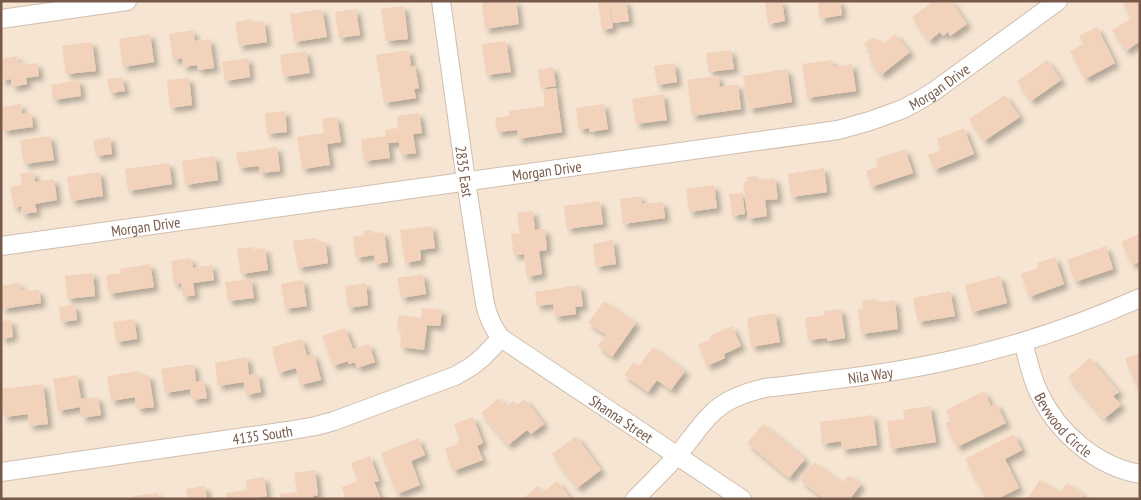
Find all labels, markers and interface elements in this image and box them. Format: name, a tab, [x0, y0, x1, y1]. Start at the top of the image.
street label: Morgan Drive	[905, 59, 973, 114]
street label: 2835 East	[452, 144, 478, 198]
street label: Morgan Drive	[511, 156, 583, 185]
street label: Morgan Drive	[110, 212, 181, 240]
street label: Nila Way	[847, 362, 894, 387]
street label: Bevwood Circle	[1031, 389, 1096, 461]
street label: Shanna Street	[586, 390, 657, 447]
street label: 4135 South	[231, 421, 294, 448]

